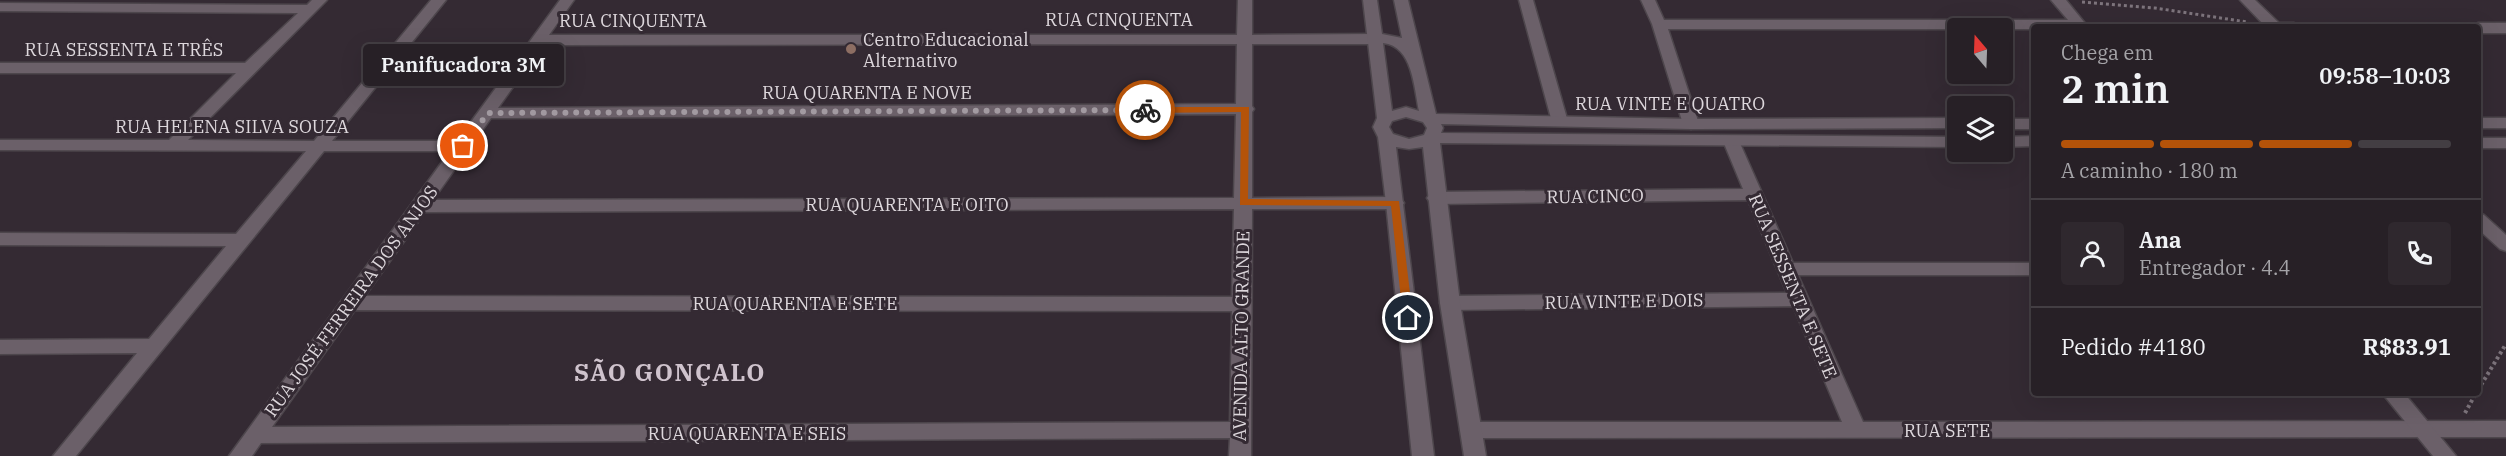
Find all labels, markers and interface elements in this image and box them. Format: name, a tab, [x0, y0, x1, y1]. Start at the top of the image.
street label: RUA CINQUENTA	[1045, 8, 1194, 31]
street label: RUA CINQUENTA	[559, 9, 708, 32]
north arrow	[1947, 18, 2013, 84]
map controls	[1947, 18, 2013, 162]
place label: Centro Educacional Alternativo	[863, 28, 1029, 72]
street label: RUA SESSENTA E TRÊS	[25, 38, 223, 61]
text: Chega em	[2061, 39, 2153, 66]
marker: Centro Educacional Alternativo	[844, 42, 858, 56]
callout: Panifucadora 3M	[362, 44, 564, 86]
text: Panifucadora 3M	[381, 51, 546, 78]
text: 09:58–10:03	[2319, 61, 2451, 90]
text: 2 min	[2061, 63, 2169, 114]
courier	[1115, 80, 1175, 140]
street label: RUA QUARENTA E NOVE	[762, 81, 972, 104]
street label: RUA VINTE E QUATRO	[1575, 92, 1765, 115]
icon: bike	[1129, 94, 1162, 127]
button: layers	[1947, 96, 2013, 162]
street label: RUA HELENA SILVA SOUZA	[115, 115, 350, 138]
pin	[437, 120, 488, 171]
icon: bag	[446, 129, 479, 162]
text: A caminho · 180 m	[2061, 157, 2238, 184]
street label: RUA JOSÉ FERREIRA DOS ANJOS	[259, 181, 443, 421]
street label: RUA CINCO	[1546, 184, 1644, 208]
street label: RUA SESSENTA E SETE	[1744, 190, 1842, 382]
street label: RUA QUARENTA E OITO	[805, 193, 1009, 216]
button: person	[2061, 222, 2124, 285]
button: phone	[2388, 222, 2451, 285]
text: Ana	[2139, 225, 2182, 254]
street label: AVENIDA ALTO GRANDE	[1228, 231, 1254, 441]
text: Entregador · 4.4	[2139, 254, 2290, 281]
street label: RUA VINTE E DOIS	[1544, 288, 1704, 314]
street label: RUA QUARENTA E SETE	[692, 292, 898, 315]
pin	[1382, 292, 1433, 343]
icon: home	[1391, 301, 1424, 334]
text: Pedido #4180	[2061, 332, 2206, 361]
text: R$83.91	[2363, 332, 2451, 361]
district label: SÃO GONÇALO	[574, 356, 766, 388]
street label: RUA SETE	[1904, 419, 1990, 442]
street label: RUA QUARENTA E SEIS	[648, 422, 846, 445]

